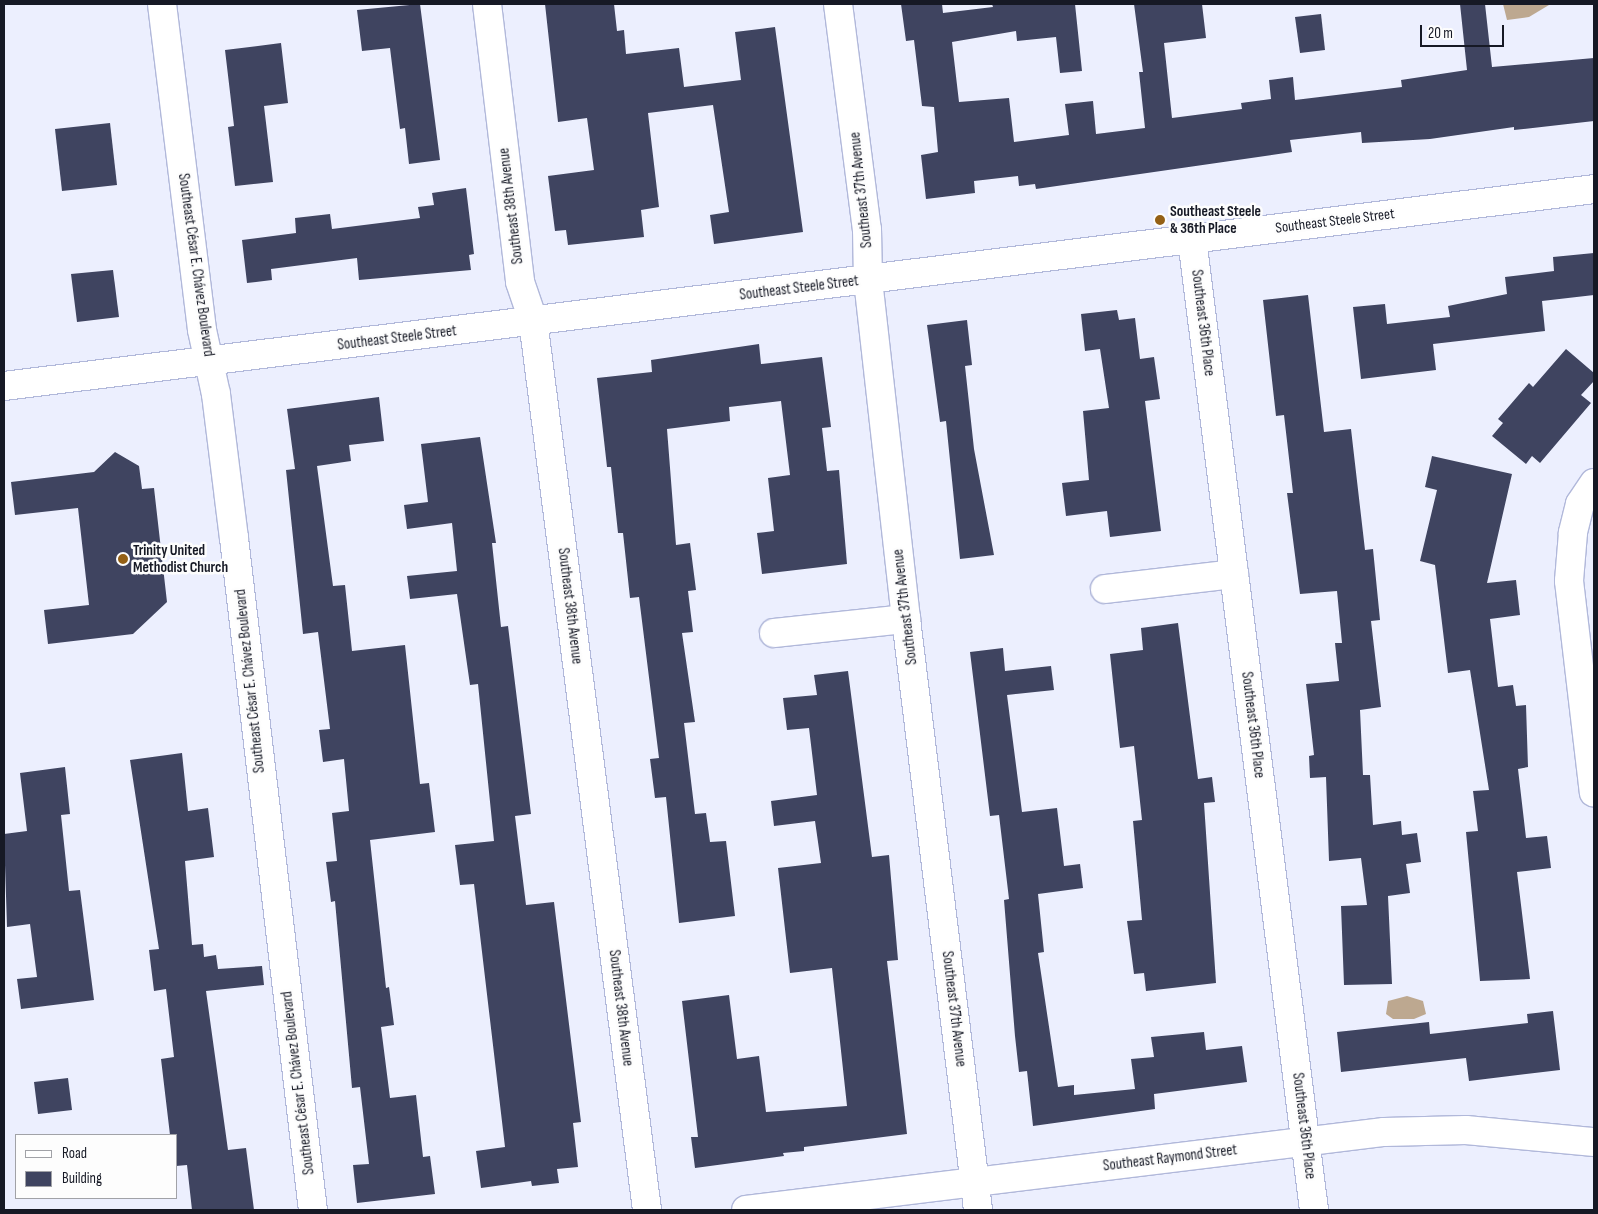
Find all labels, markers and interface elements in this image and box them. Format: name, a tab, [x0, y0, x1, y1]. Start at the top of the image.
scale bar	[1423, 15, 1507, 47]
text: 20 m	[1428, 24, 1453, 43]
street label: Southeast 37th Avenue	[846, 131, 876, 249]
street label: Southeast 38th Avenue	[495, 147, 527, 265]
street label: Southeast César E. Chávez Boulevard	[174, 172, 218, 358]
place label: Southeast Steele & 36th Place	[1170, 202, 1261, 237]
street label: Southeast Steele Street	[1274, 205, 1396, 237]
marker: Southeast Steele & 36th Place	[1154, 214, 1166, 226]
street label: Southeast 36th Place	[1188, 269, 1218, 377]
street label: Southeast Steele Street	[738, 272, 860, 304]
street label: Southeast Steele Street	[336, 322, 458, 354]
place label: Trinity United Methodist Church	[133, 541, 228, 576]
street label: Southeast 38th Avenue	[554, 547, 586, 665]
street label: Southeast 37th Avenue	[889, 548, 921, 666]
marker: Trinity United Methodist Church	[117, 553, 129, 565]
street label: Southeast César E. Chávez Boulevard	[231, 588, 269, 774]
street label: Southeast 36th Place	[1238, 671, 1268, 779]
street label: Southeast 38th Avenue	[605, 949, 637, 1067]
street label: Southeast 37th Avenue	[938, 950, 970, 1068]
street label: Southeast César E. Chávez Boulevard	[278, 990, 318, 1176]
street label: Southeast 36th Place	[1289, 1072, 1319, 1180]
legend	[15, 1134, 178, 1199]
street label: Southeast Raymond Street	[1102, 1141, 1238, 1175]
text: Road	[62, 1144, 87, 1163]
text: Building	[62, 1169, 102, 1188]

